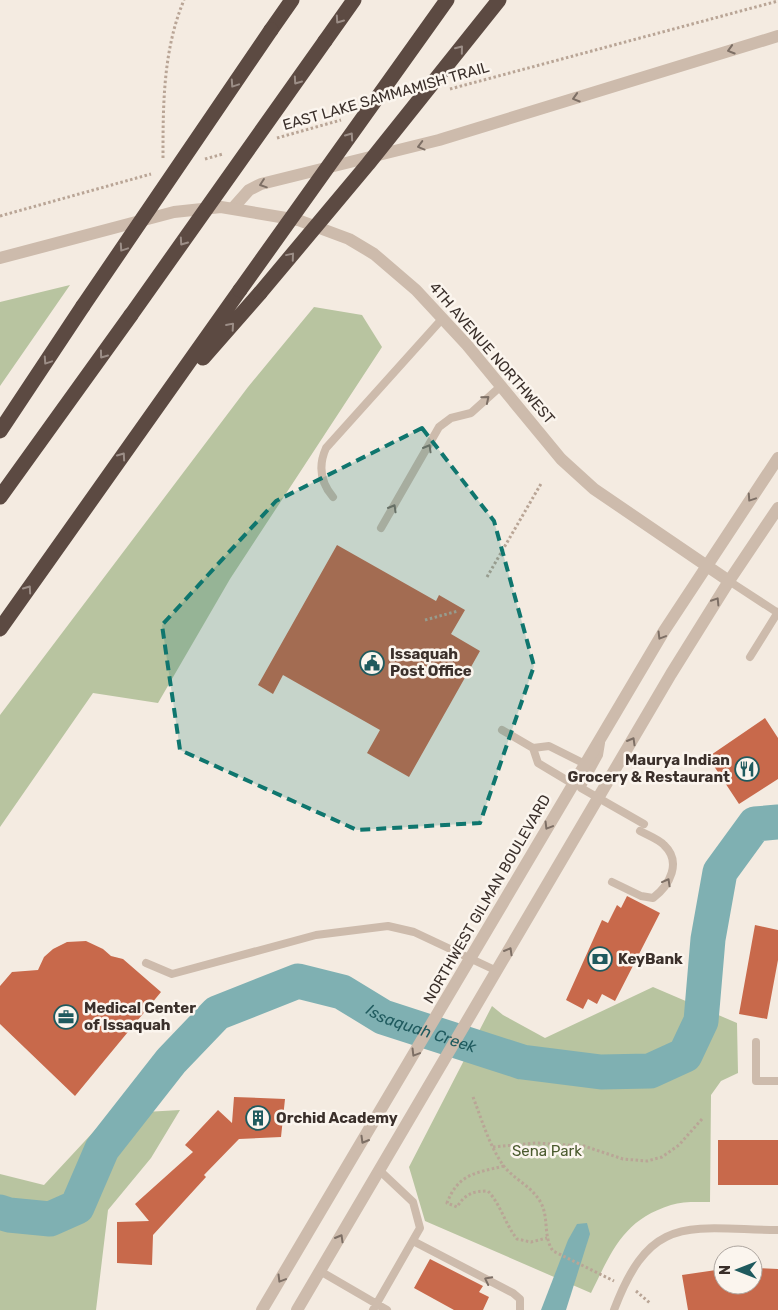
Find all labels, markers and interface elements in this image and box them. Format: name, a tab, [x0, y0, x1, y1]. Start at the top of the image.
one-way arrow	[336, 15, 345, 24]
one-way arrow	[728, 45, 736, 55]
one-way arrow	[455, 46, 463, 55]
street label: EAST LAKE SAMMAMISH TRAIL	[281, 58, 492, 134]
one-way arrow	[294, 75, 303, 84]
one-way arrow	[231, 79, 240, 88]
one-way arrow	[572, 92, 581, 102]
one-way arrow	[344, 132, 353, 142]
one-way arrow	[417, 140, 425, 150]
one-way arrow	[259, 178, 268, 188]
one-way arrow	[180, 236, 189, 246]
one-way arrow	[120, 242, 129, 251]
one-way arrow	[285, 252, 294, 261]
street label: 4TH AVENUE NORTHWEST	[425, 278, 559, 428]
one-way arrow	[225, 322, 234, 331]
one-way arrow	[100, 349, 108, 358]
one-way arrow	[43, 356, 53, 365]
one-way arrow	[480, 396, 489, 405]
one-way arrow	[421, 444, 431, 453]
one-way arrow	[116, 453, 125, 462]
one-way arrow	[748, 492, 757, 502]
one-way arrow	[386, 504, 396, 513]
one-way arrow	[22, 585, 31, 595]
one-way arrow	[709, 598, 719, 607]
one-way arrow	[657, 630, 667, 639]
place label: Issaquah Post Office	[390, 645, 472, 680]
public building icon: Issaquah Post Office	[359, 650, 385, 676]
one-way arrow	[625, 737, 635, 746]
place label: Maurya Indian Grocery & Restaurant	[568, 751, 730, 786]
restaurant icon: Maurya Indian Grocery & Restaurant	[734, 756, 760, 782]
street label: NORTHWEST GILMAN BOULEVARD	[420, 791, 554, 1007]
one-way arrow	[545, 821, 555, 830]
one-way arrow	[661, 878, 671, 887]
bank icon: KeyBank	[587, 946, 613, 972]
one-way arrow	[503, 947, 513, 956]
place label: KeyBank	[618, 950, 683, 968]
place label: Medical Center of Issaquah	[84, 999, 196, 1034]
water label: Issaquah Creek	[363, 1000, 479, 1056]
office icon: Medical Center of Issaquah	[53, 1004, 79, 1030]
one-way arrow	[411, 1048, 421, 1057]
building icon: Orchid Academy	[245, 1105, 271, 1131]
place label: Orchid Academy	[276, 1109, 398, 1127]
one-way arrow	[360, 1134, 370, 1143]
park label: Sena Park	[512, 1142, 582, 1160]
one-way arrow	[333, 1234, 343, 1243]
north arrow	[713, 1245, 763, 1295]
text: N	[717, 1265, 734, 1275]
one-way arrow	[277, 1274, 287, 1283]
one-way arrow	[485, 1276, 494, 1286]

